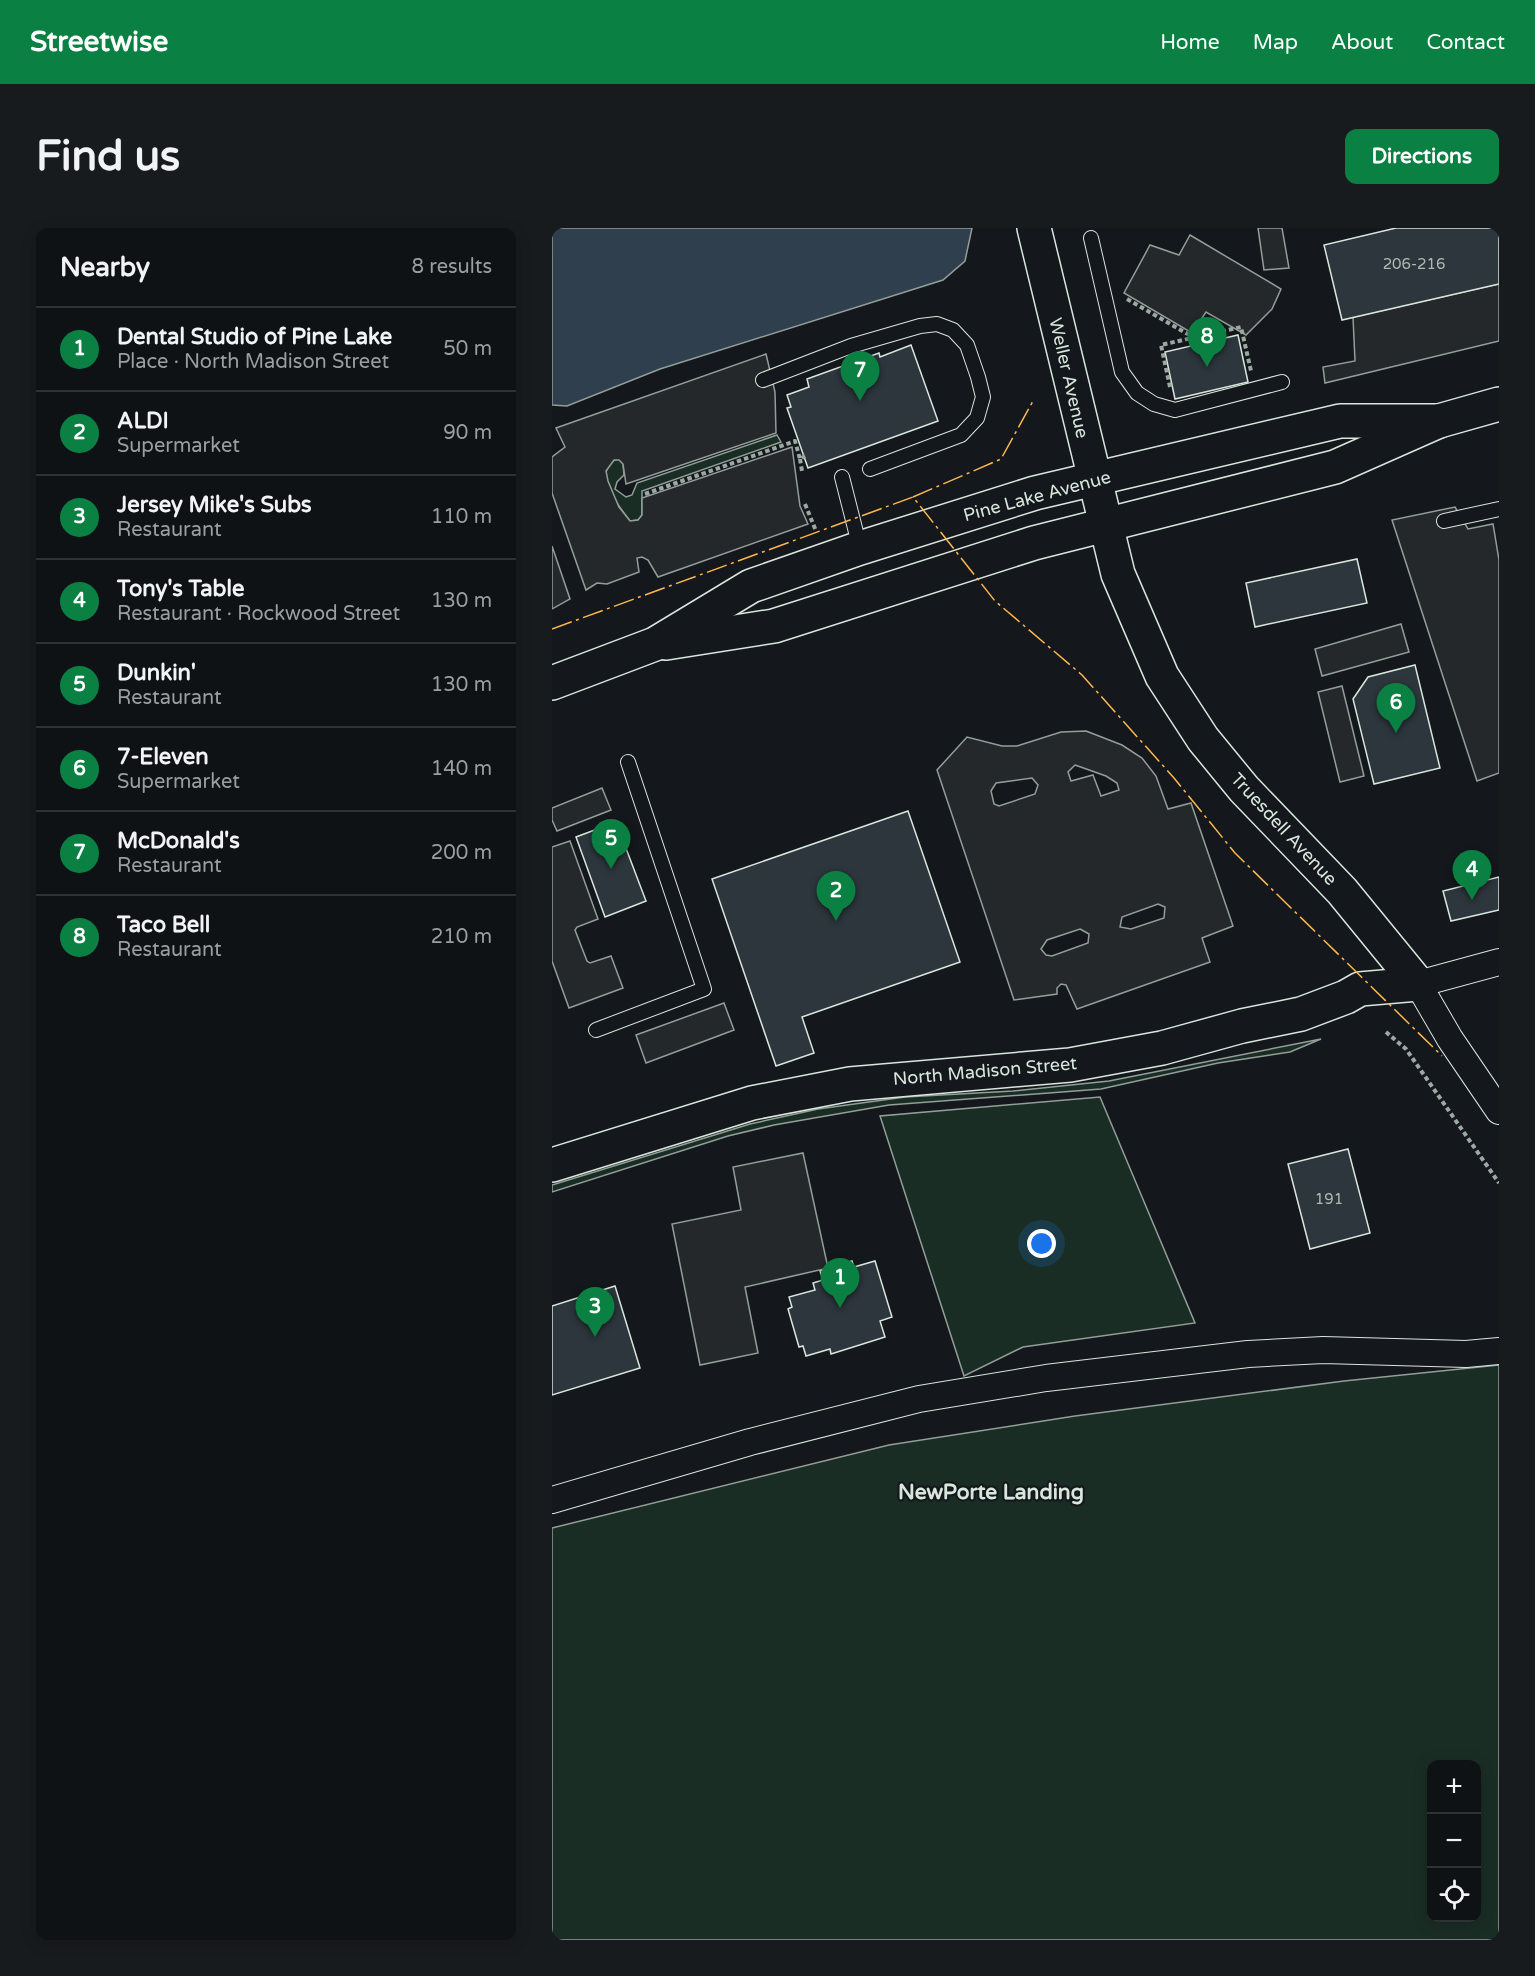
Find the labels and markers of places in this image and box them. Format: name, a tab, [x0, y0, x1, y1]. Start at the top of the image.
pin: 8	[1188, 318, 1226, 367]
pin: 7	[840, 352, 880, 401]
pin: 6	[1376, 684, 1416, 733]
pin: 5	[592, 820, 630, 869]
pin: 4	[1452, 850, 1492, 900]
pin: 2	[816, 872, 856, 921]
pin: 1	[820, 1258, 860, 1308]
pin: 3	[576, 1288, 615, 1337]

